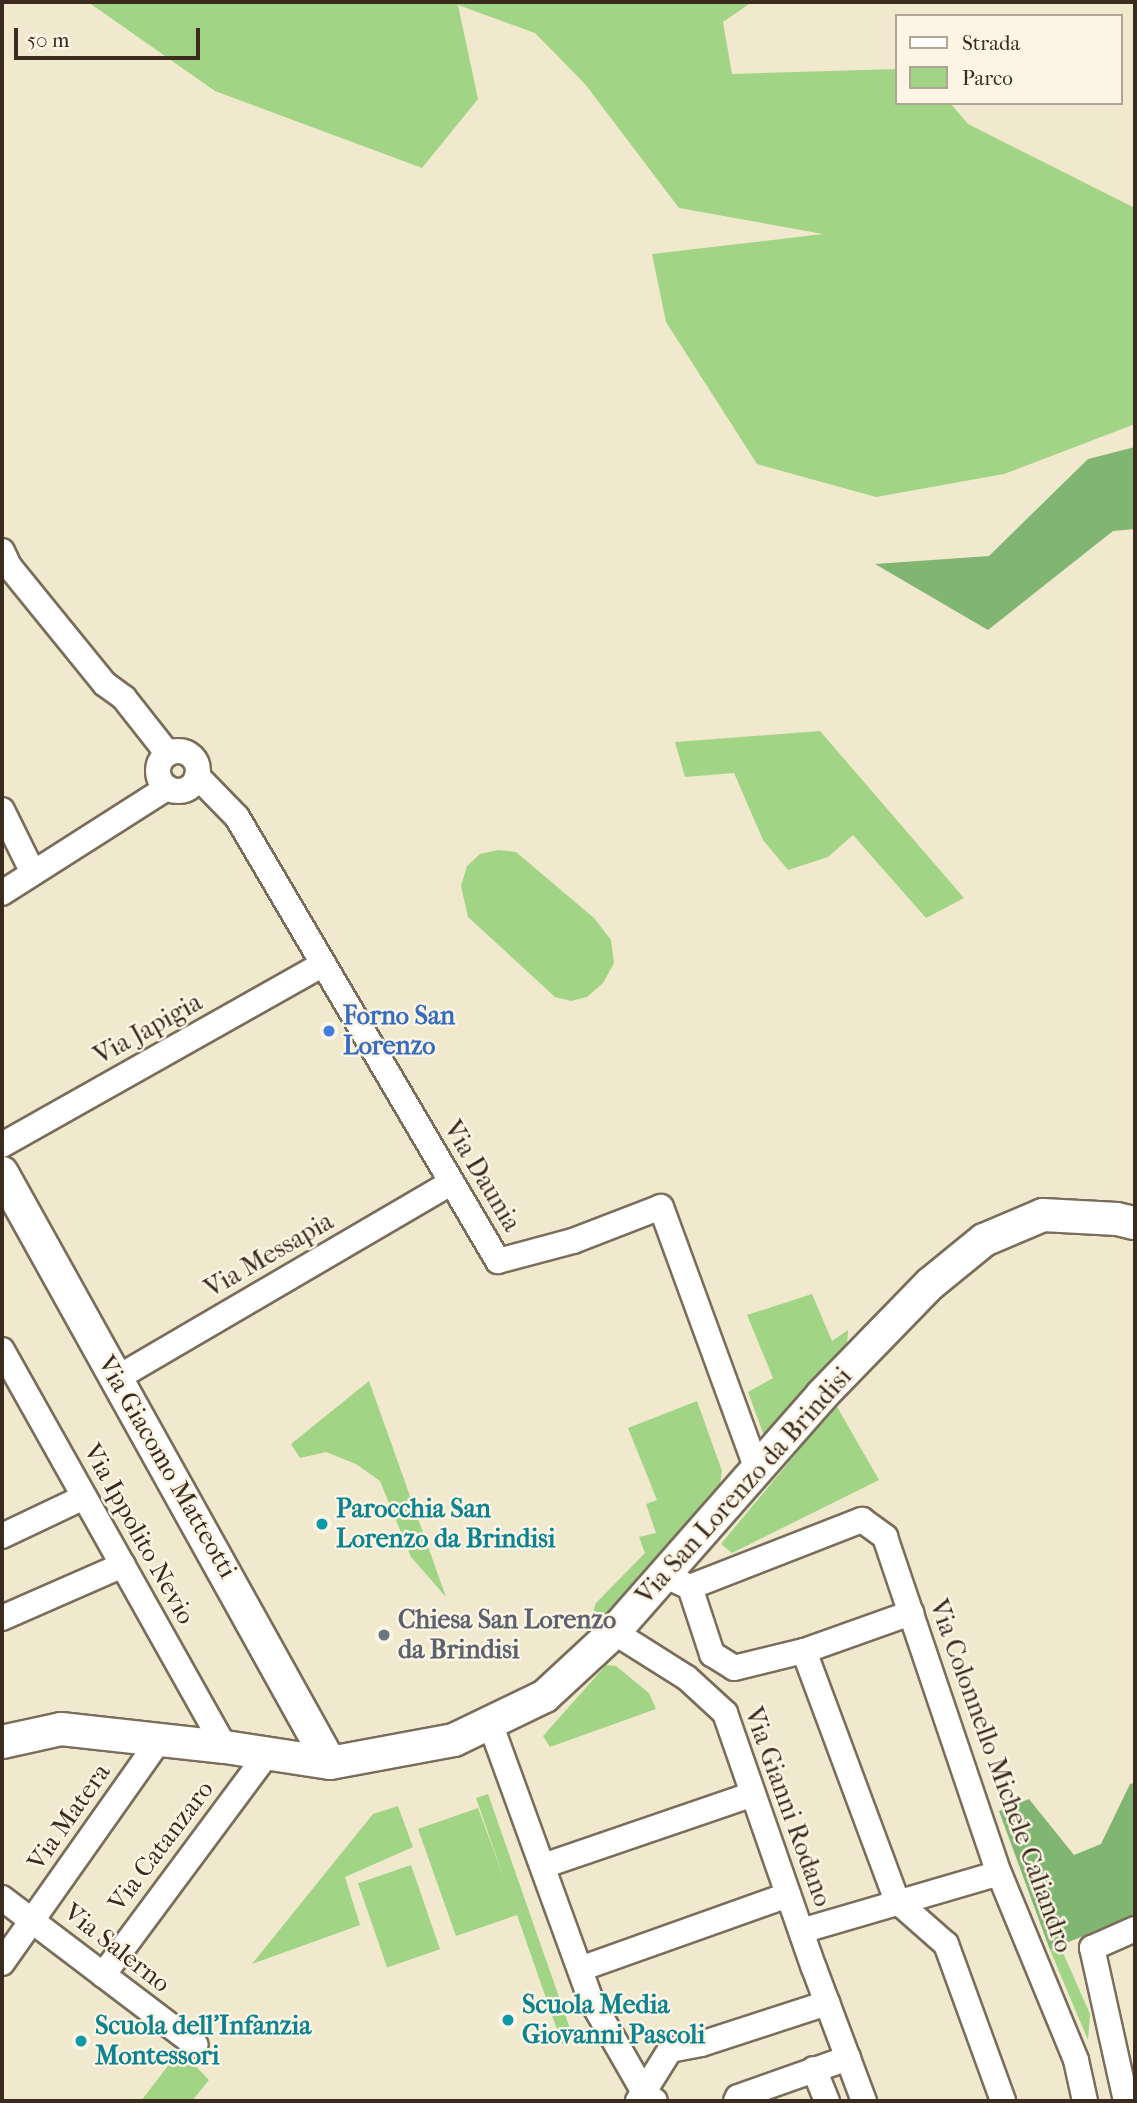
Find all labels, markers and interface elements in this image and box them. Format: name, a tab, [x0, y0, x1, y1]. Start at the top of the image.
scale bar	[18, 14, 203, 58]
legend	[895, 14, 1123, 105]
text: 50 m	[27, 28, 70, 52]
text: Strada	[962, 31, 1020, 55]
text: Parco	[962, 66, 1013, 90]
street label: Via Japigia	[89, 987, 207, 1071]
place label: Forno San Lorenzo	[343, 1000, 455, 1062]
marker: Forno San Lorenzo	[321, 1023, 337, 1039]
street label: Via Daunia	[437, 1115, 527, 1237]
street label: Via Messapia	[199, 1206, 339, 1304]
street label: Via Giacomo Matteotti	[91, 1350, 243, 1584]
street label: Via San Lorenzo da Brindisi	[629, 1361, 859, 1611]
street label: Via Ippolito Nevio	[76, 1438, 202, 1630]
place label: Parocchia San Lorenzo da Brindisi	[336, 1493, 555, 1554]
marker: Parocchia San Lorenzo da Brindisi	[314, 1516, 330, 1532]
street label: Via Colonnello Michele Caliandro	[922, 1595, 1080, 1957]
place label: Chiesa San Lorenzo da Brindisi	[398, 1604, 616, 1666]
marker: Chiesa San Lorenzo da Brindisi	[376, 1627, 392, 1643]
street label: Via Gianni Rodano	[737, 1703, 839, 1911]
street label: Via Matera	[21, 1758, 117, 1876]
street label: Via Catanzaro	[102, 1774, 220, 1918]
street label: Via Salerno	[57, 1897, 177, 1999]
place label: Scuola Media Giovanni Pascoli	[522, 1989, 705, 2050]
place label: Scuola dell'Infanzia Montessori	[95, 2010, 311, 2072]
marker: Scuola Media Giovanni Pascoli	[500, 2012, 516, 2028]
marker: Scuola dell'Infanzia Montessori	[73, 2033, 89, 2049]

